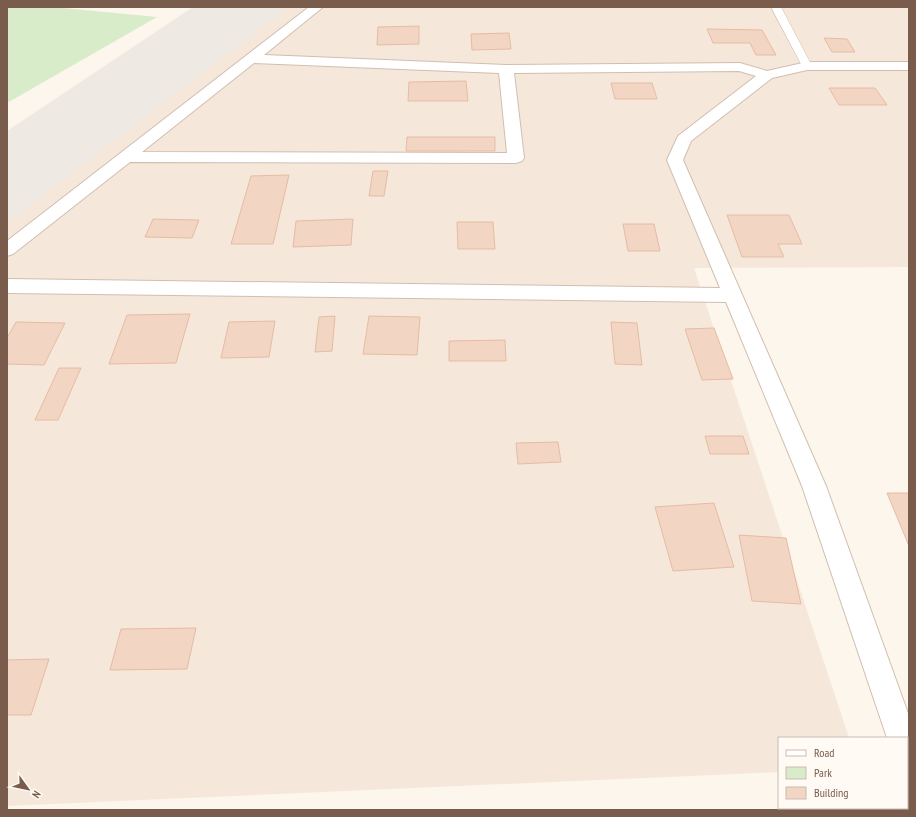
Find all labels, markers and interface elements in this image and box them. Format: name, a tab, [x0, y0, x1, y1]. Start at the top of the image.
legend	[778, 737, 908, 809]
text: Road	[814, 745, 834, 760]
text: Park	[814, 765, 832, 780]
north arrow	[8, 769, 48, 809]
text: Building	[814, 785, 849, 800]
text: N	[29, 788, 44, 801]

